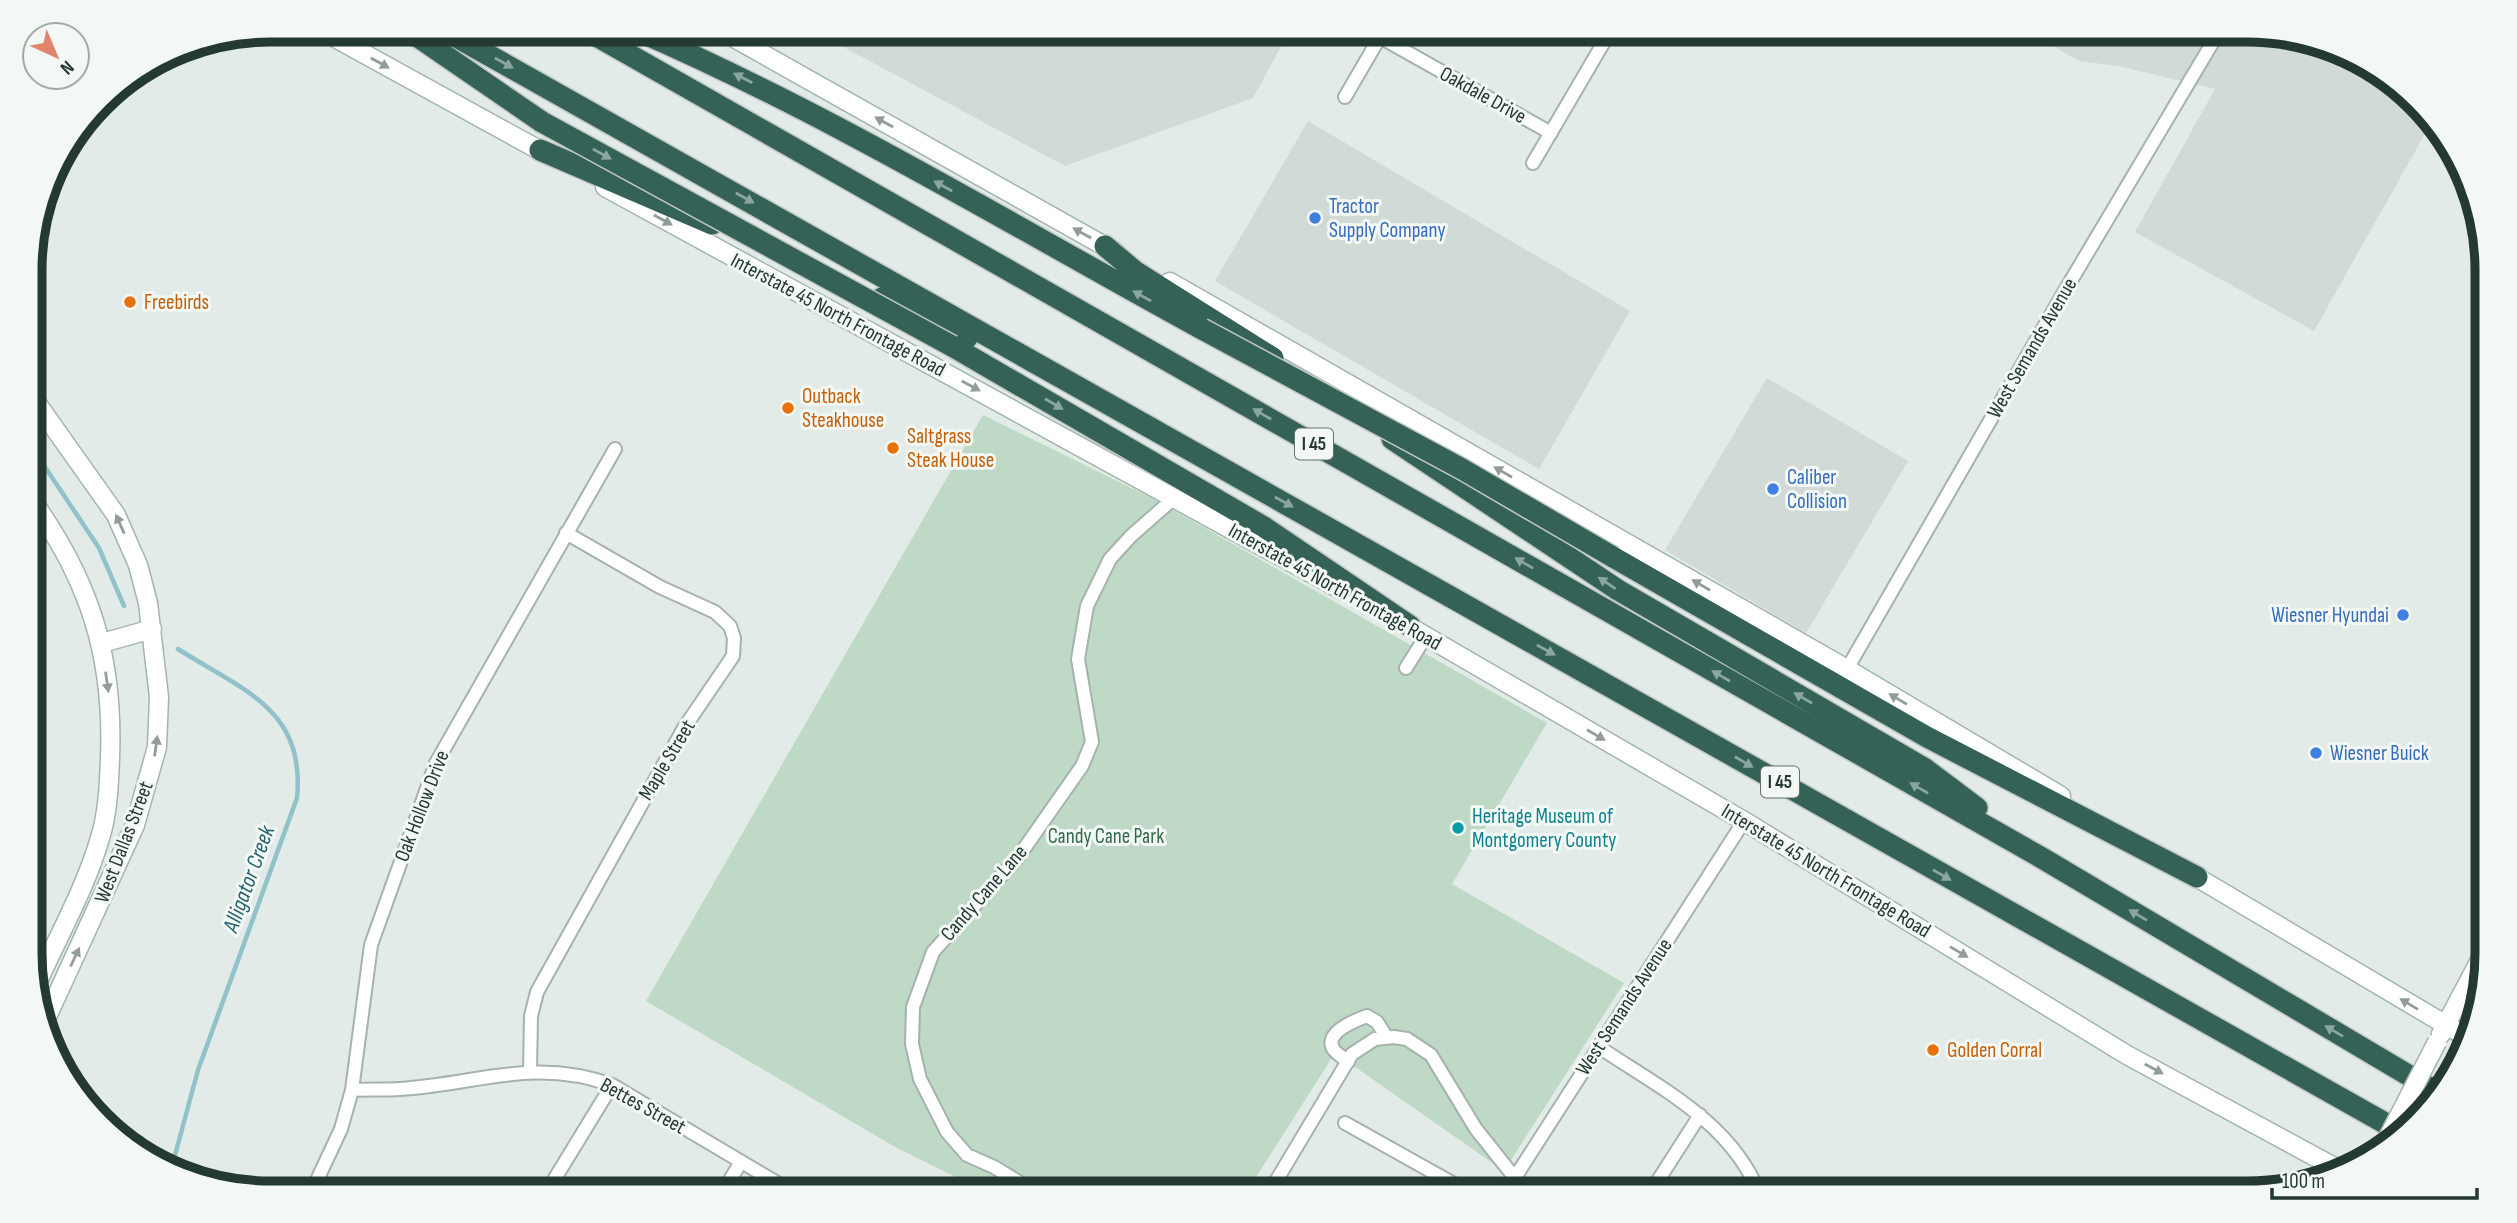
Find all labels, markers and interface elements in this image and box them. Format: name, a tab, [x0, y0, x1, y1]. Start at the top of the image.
north arrow	[21, 21, 91, 91]
text: N	[55, 55, 78, 79]
one-way arrow	[371, 57, 390, 69]
one-way arrow	[494, 57, 514, 69]
street label: Oakdale Drive	[1435, 61, 1531, 129]
one-way arrow	[733, 73, 753, 84]
one-way arrow	[874, 116, 894, 128]
one-way arrow	[592, 149, 612, 160]
one-way arrow	[933, 180, 953, 192]
one-way arrow	[736, 192, 755, 204]
place label: Tractor Supply Company	[1329, 194, 1446, 243]
marker: Tractor Supply Company	[1307, 210, 1323, 226]
one-way arrow	[654, 214, 673, 226]
one-way arrow	[1073, 227, 1092, 239]
street label: Interstate 45 North Frontage Road	[726, 248, 950, 382]
street label: West Semands Avenue	[1982, 273, 2082, 423]
place label: Freebirds	[144, 290, 209, 315]
one-way arrow	[1132, 291, 1152, 302]
marker: Freebirds	[122, 294, 138, 310]
one-way arrow	[961, 381, 981, 392]
place label: Outback Steakhouse	[802, 384, 884, 433]
one-way arrow	[1044, 398, 1064, 410]
marker: Outback Steakhouse	[780, 400, 796, 416]
one-way arrow	[1252, 408, 1272, 420]
place label: Saltgrass Steak House	[907, 424, 994, 473]
road number: I 45	[1295, 428, 1333, 460]
marker: Saltgrass Steak House	[885, 440, 901, 456]
one-way arrow	[1494, 465, 1513, 478]
place label: Caliber Collision	[1787, 465, 1847, 514]
marker: Caliber Collision	[1765, 481, 1781, 497]
one-way arrow	[1274, 496, 1294, 508]
one-way arrow	[114, 514, 126, 534]
street label: Interstate 45 North Frontage Road	[1224, 518, 1446, 656]
one-way arrow	[1514, 557, 1533, 569]
one-way arrow	[1597, 576, 1617, 589]
one-way arrow	[1691, 579, 1710, 591]
place label: Wiesner Hyundai	[2271, 603, 2389, 628]
marker: Wiesner Hyundai	[2395, 607, 2411, 623]
one-way arrow	[1537, 644, 1556, 656]
one-way arrow	[1712, 670, 1731, 682]
one-way arrow	[102, 671, 113, 693]
one-way arrow	[1793, 692, 1813, 704]
one-way arrow	[1888, 692, 1907, 705]
street label: Maple Street	[633, 715, 701, 805]
one-way arrow	[1586, 728, 1606, 740]
one-way arrow	[151, 735, 162, 757]
place label: Wiesner Buick	[2330, 741, 2429, 766]
marker: Wiesner Buick	[2308, 745, 2324, 761]
street label: Oak Hollow Drive	[389, 747, 455, 865]
one-way arrow	[1735, 756, 1754, 768]
road number: I 45	[1761, 766, 1799, 797]
street label: West Dallas Street	[89, 778, 159, 906]
one-way arrow	[1909, 782, 1929, 794]
street label: Interstate 45 North Frontage Road	[1717, 799, 1935, 943]
place label: Heritage Museum of Montgomery County	[1472, 804, 1616, 853]
marker: Heritage Museum of Montgomery County	[1450, 820, 1466, 836]
water label: Alligator Creek	[216, 821, 282, 937]
park label: Candy Cane Park	[1048, 824, 1164, 849]
street label: Candy Cane Lane	[936, 840, 1032, 946]
one-way arrow	[1932, 869, 1951, 881]
one-way arrow	[2129, 909, 2148, 921]
street label: West Semands Avenue	[1570, 934, 1678, 1080]
one-way arrow	[1950, 946, 1969, 959]
one-way arrow	[70, 947, 81, 968]
one-way arrow	[2399, 997, 2418, 1010]
one-way arrow	[2325, 1025, 2344, 1037]
place label: Golden Corral	[1947, 1038, 2042, 1063]
marker: Golden Corral	[1925, 1042, 1941, 1058]
one-way arrow	[2144, 1064, 2164, 1075]
street label: Bettes Street	[596, 1072, 690, 1140]
scale bar	[2272, 1156, 2477, 1200]
text: 100 m	[2282, 1169, 2325, 1194]

